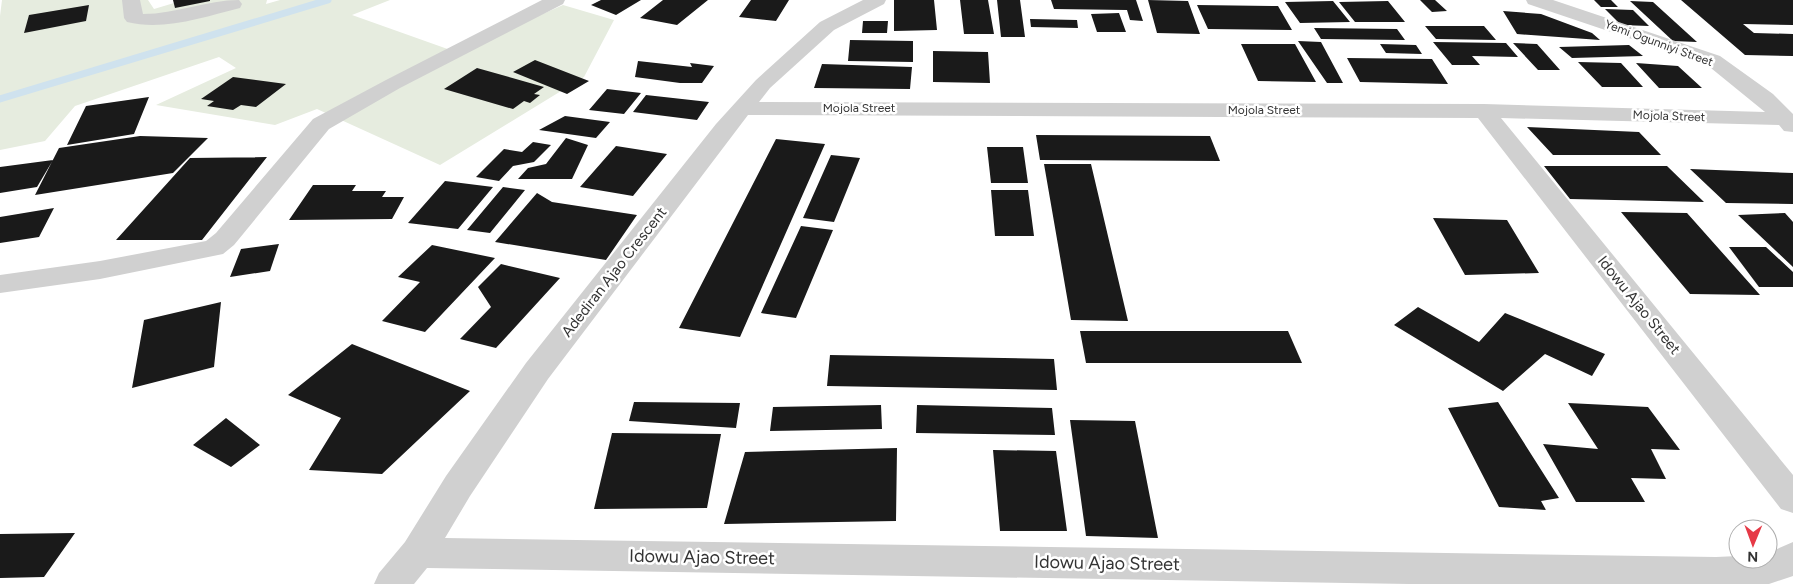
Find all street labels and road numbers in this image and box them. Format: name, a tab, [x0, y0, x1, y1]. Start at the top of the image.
street label: Yemi Ogunniyi Street	[1603, 17, 1715, 69]
street label: Mojola Street	[823, 101, 896, 115]
street label: Mojola Street	[1228, 103, 1301, 117]
street label: Mojola Street	[1632, 108, 1706, 124]
street label: Adediran Ajao Crescent	[558, 203, 670, 340]
street label: Idowu Ajao Street	[1594, 252, 1684, 358]
street label: Idowu Ajao Street	[629, 545, 775, 569]
street label: Idowu Ajao Street	[1034, 551, 1180, 575]

